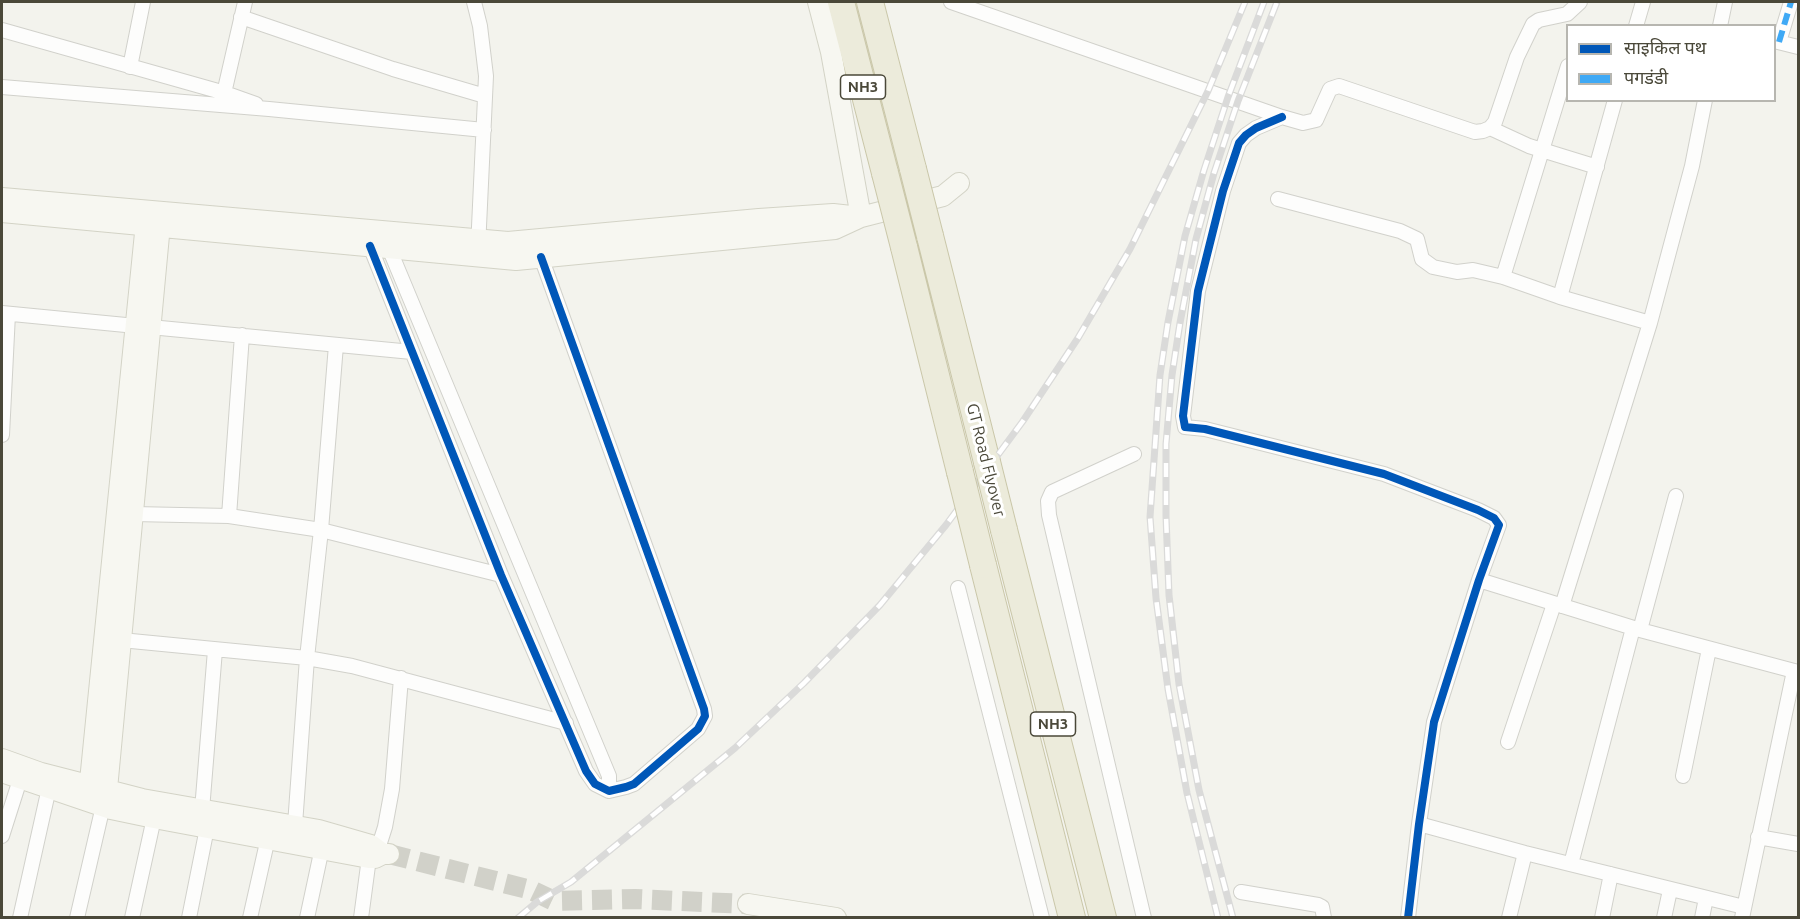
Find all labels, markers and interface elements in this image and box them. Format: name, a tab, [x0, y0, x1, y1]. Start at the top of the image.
legend	[1566, 24, 1776, 102]
text: साइकिल पथ	[1624, 37, 1706, 57]
text: पगडंडी	[1624, 67, 1668, 87]
road number: NH3	[840, 75, 886, 99]
street label: GT Road Flyover	[963, 401, 1009, 519]
road number: NH3	[1030, 712, 1076, 736]

